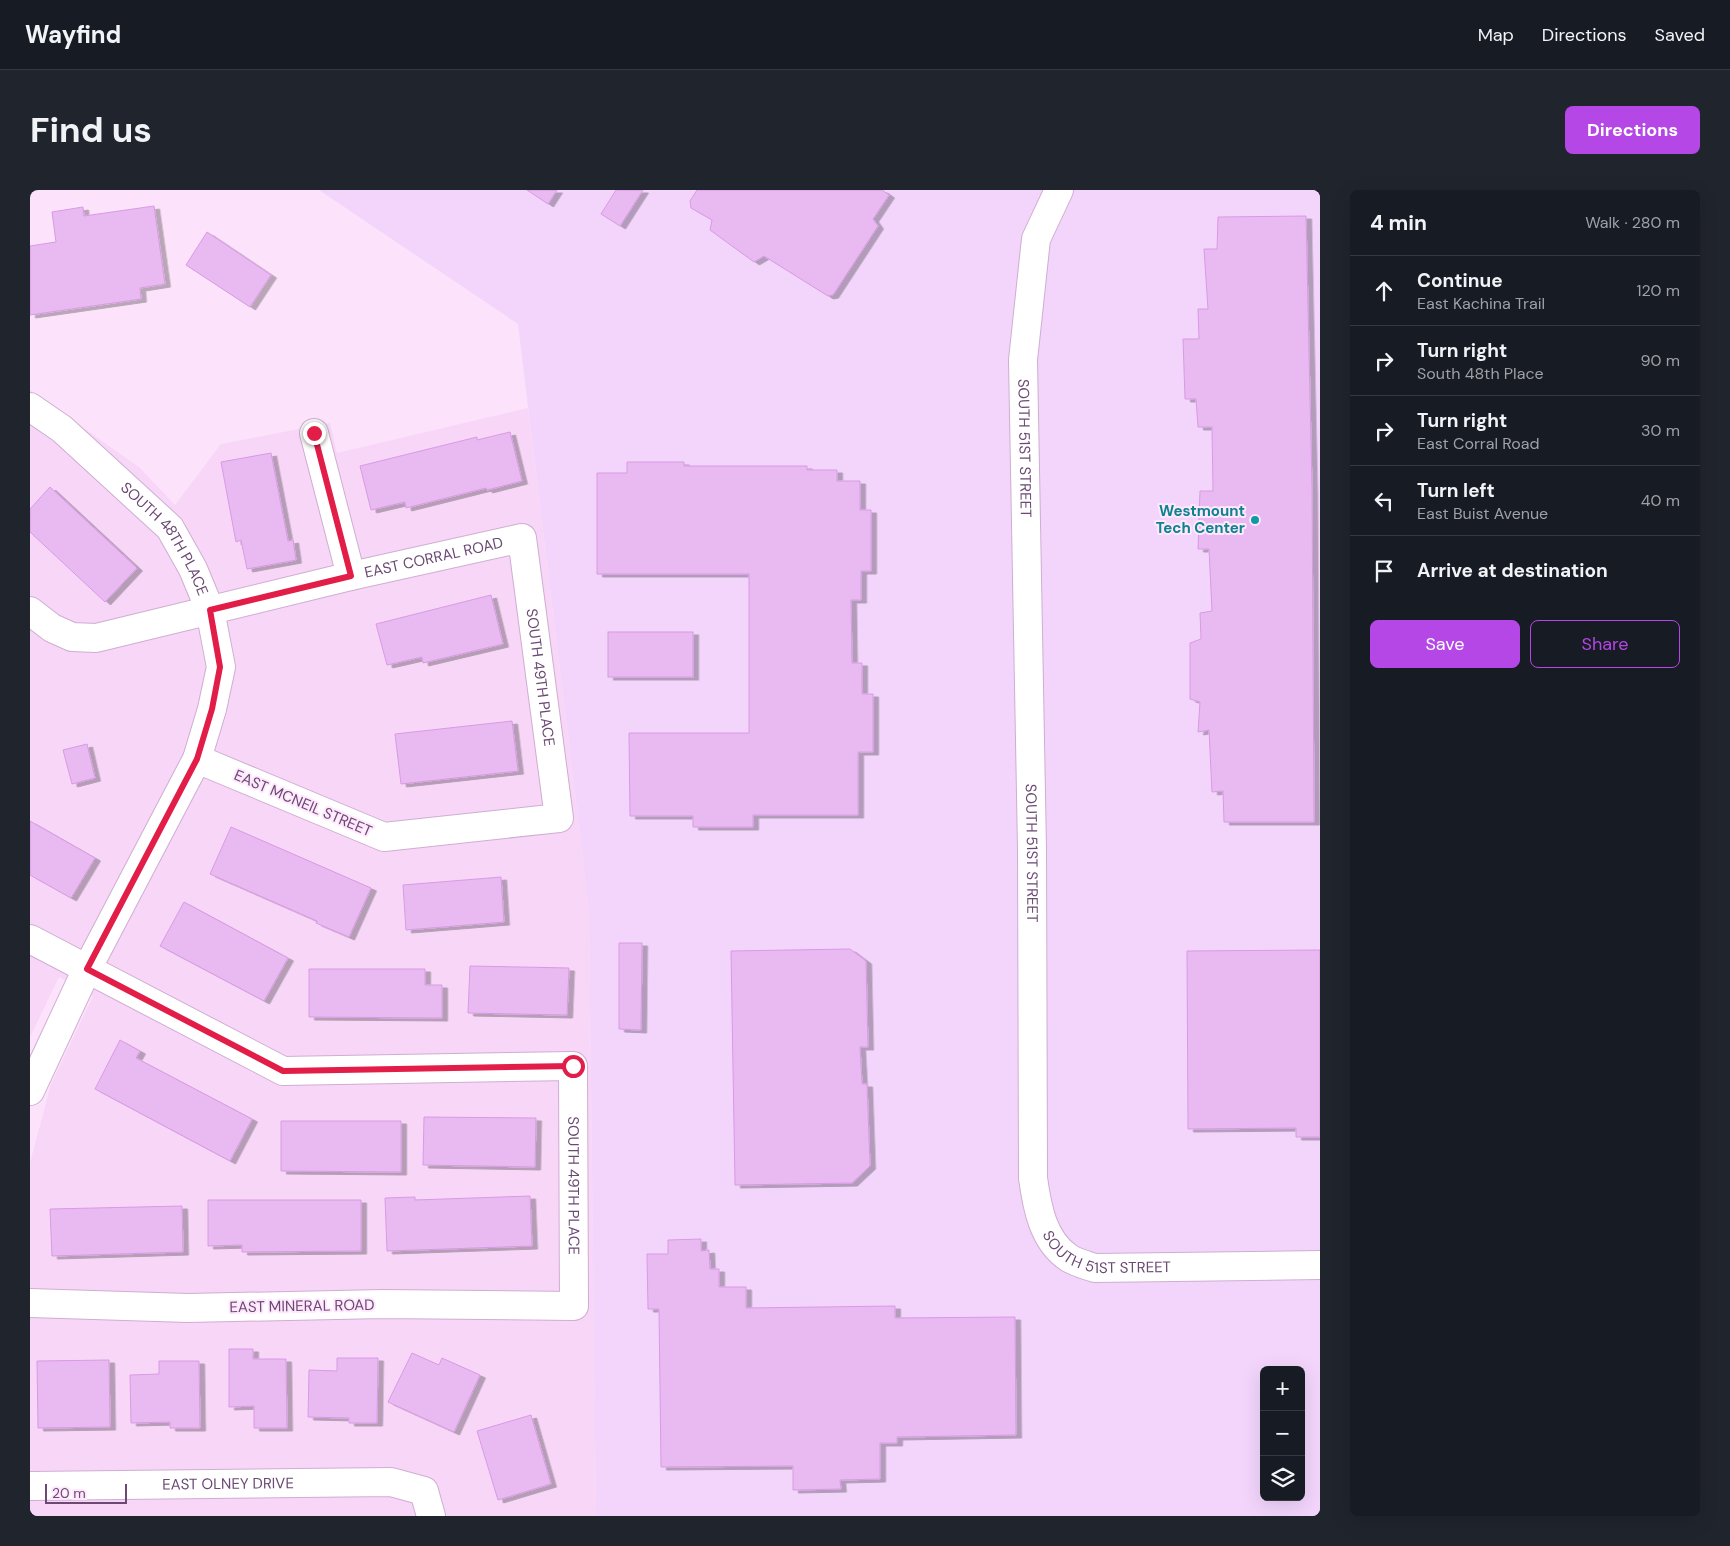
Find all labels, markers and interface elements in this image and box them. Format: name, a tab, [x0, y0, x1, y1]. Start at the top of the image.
text: Wayfind	[25, 19, 121, 50]
text: Map	[1478, 23, 1514, 47]
text: Directions	[1542, 23, 1627, 47]
text: Saved	[1655, 23, 1705, 47]
button: Directions	[1565, 106, 1700, 154]
text: Find us	[30, 107, 152, 153]
text: 4 min	[1370, 209, 1427, 237]
text: Walk · 280 m	[1585, 212, 1680, 233]
text: Continue	[1417, 268, 1503, 293]
icon: ahead	[1370, 277, 1398, 305]
text: 120 m	[1636, 280, 1680, 301]
text: East Kachina Trail	[1417, 293, 1545, 314]
text: Turn right	[1417, 338, 1507, 363]
icon: right	[1370, 347, 1398, 375]
text: 90 m	[1640, 350, 1680, 371]
text: South 48th Place	[1417, 363, 1544, 384]
street label: SOUTH 51ST STREET	[1013, 379, 1036, 518]
text: Turn right	[1417, 408, 1507, 433]
icon: right	[1370, 417, 1398, 445]
text: 30 m	[1641, 420, 1680, 441]
route end	[303, 422, 326, 445]
text: East Corral Road	[1417, 433, 1540, 454]
street label: SOUTH 48TH PLACE	[116, 478, 213, 599]
text: Turn left	[1417, 478, 1495, 503]
icon: left	[1370, 487, 1398, 515]
text: 40 m	[1641, 490, 1680, 511]
place label: Westmount Tech Center	[1156, 501, 1245, 538]
text: East Buist Avenue	[1417, 503, 1548, 524]
marker: Westmount Tech Center	[1249, 514, 1261, 526]
street label: EAST CORRAL ROAD	[363, 532, 505, 583]
icon: arrive	[1370, 557, 1398, 585]
text: Arrive at destination	[1417, 558, 1608, 583]
street label: SOUTH 49TH PLACE	[521, 607, 559, 747]
button: Save	[1370, 620, 1520, 668]
button: Share	[1530, 620, 1680, 668]
street label: EAST MCNEIL STREET	[231, 765, 375, 841]
street label: SOUTH 51ST STREET	[1021, 784, 1042, 922]
route start	[562, 1055, 585, 1078]
street label: SOUTH 49TH PLACE	[563, 1116, 584, 1255]
street label: SOUTH 51ST STREET	[1038, 1227, 1171, 1278]
street label: EAST MINERAL ROAD	[229, 1295, 375, 1317]
map controls	[1260, 1366, 1305, 1501]
button: +	[1260, 1366, 1305, 1411]
button: −	[1260, 1411, 1305, 1456]
button: layers	[1260, 1456, 1305, 1501]
street label: EAST OLNEY DRIVE	[162, 1473, 294, 1495]
scale bar	[45, 1481, 128, 1504]
text: 20 m	[52, 1484, 86, 1502]

